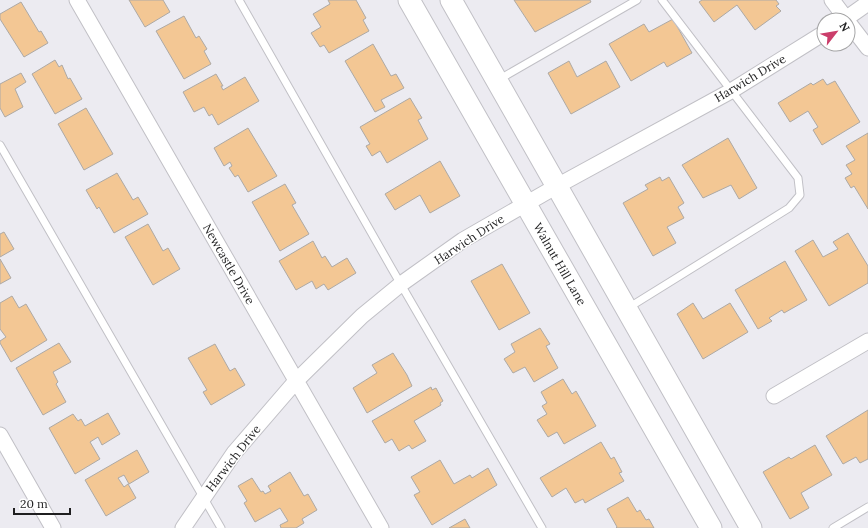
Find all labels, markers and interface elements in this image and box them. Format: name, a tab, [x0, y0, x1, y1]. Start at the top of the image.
north arrow	[816, 12, 856, 52]
text: N	[836, 20, 853, 35]
street label: Harwich Drive	[712, 51, 789, 105]
street label: Harwich Drive	[431, 211, 507, 267]
street label: Walnut Hill Lane	[530, 220, 590, 308]
street label: Newcastle Drive	[200, 221, 258, 307]
street label: Harwich Drive	[202, 421, 264, 494]
scale bar	[14, 490, 70, 516]
text: 20 m	[20, 496, 48, 511]

